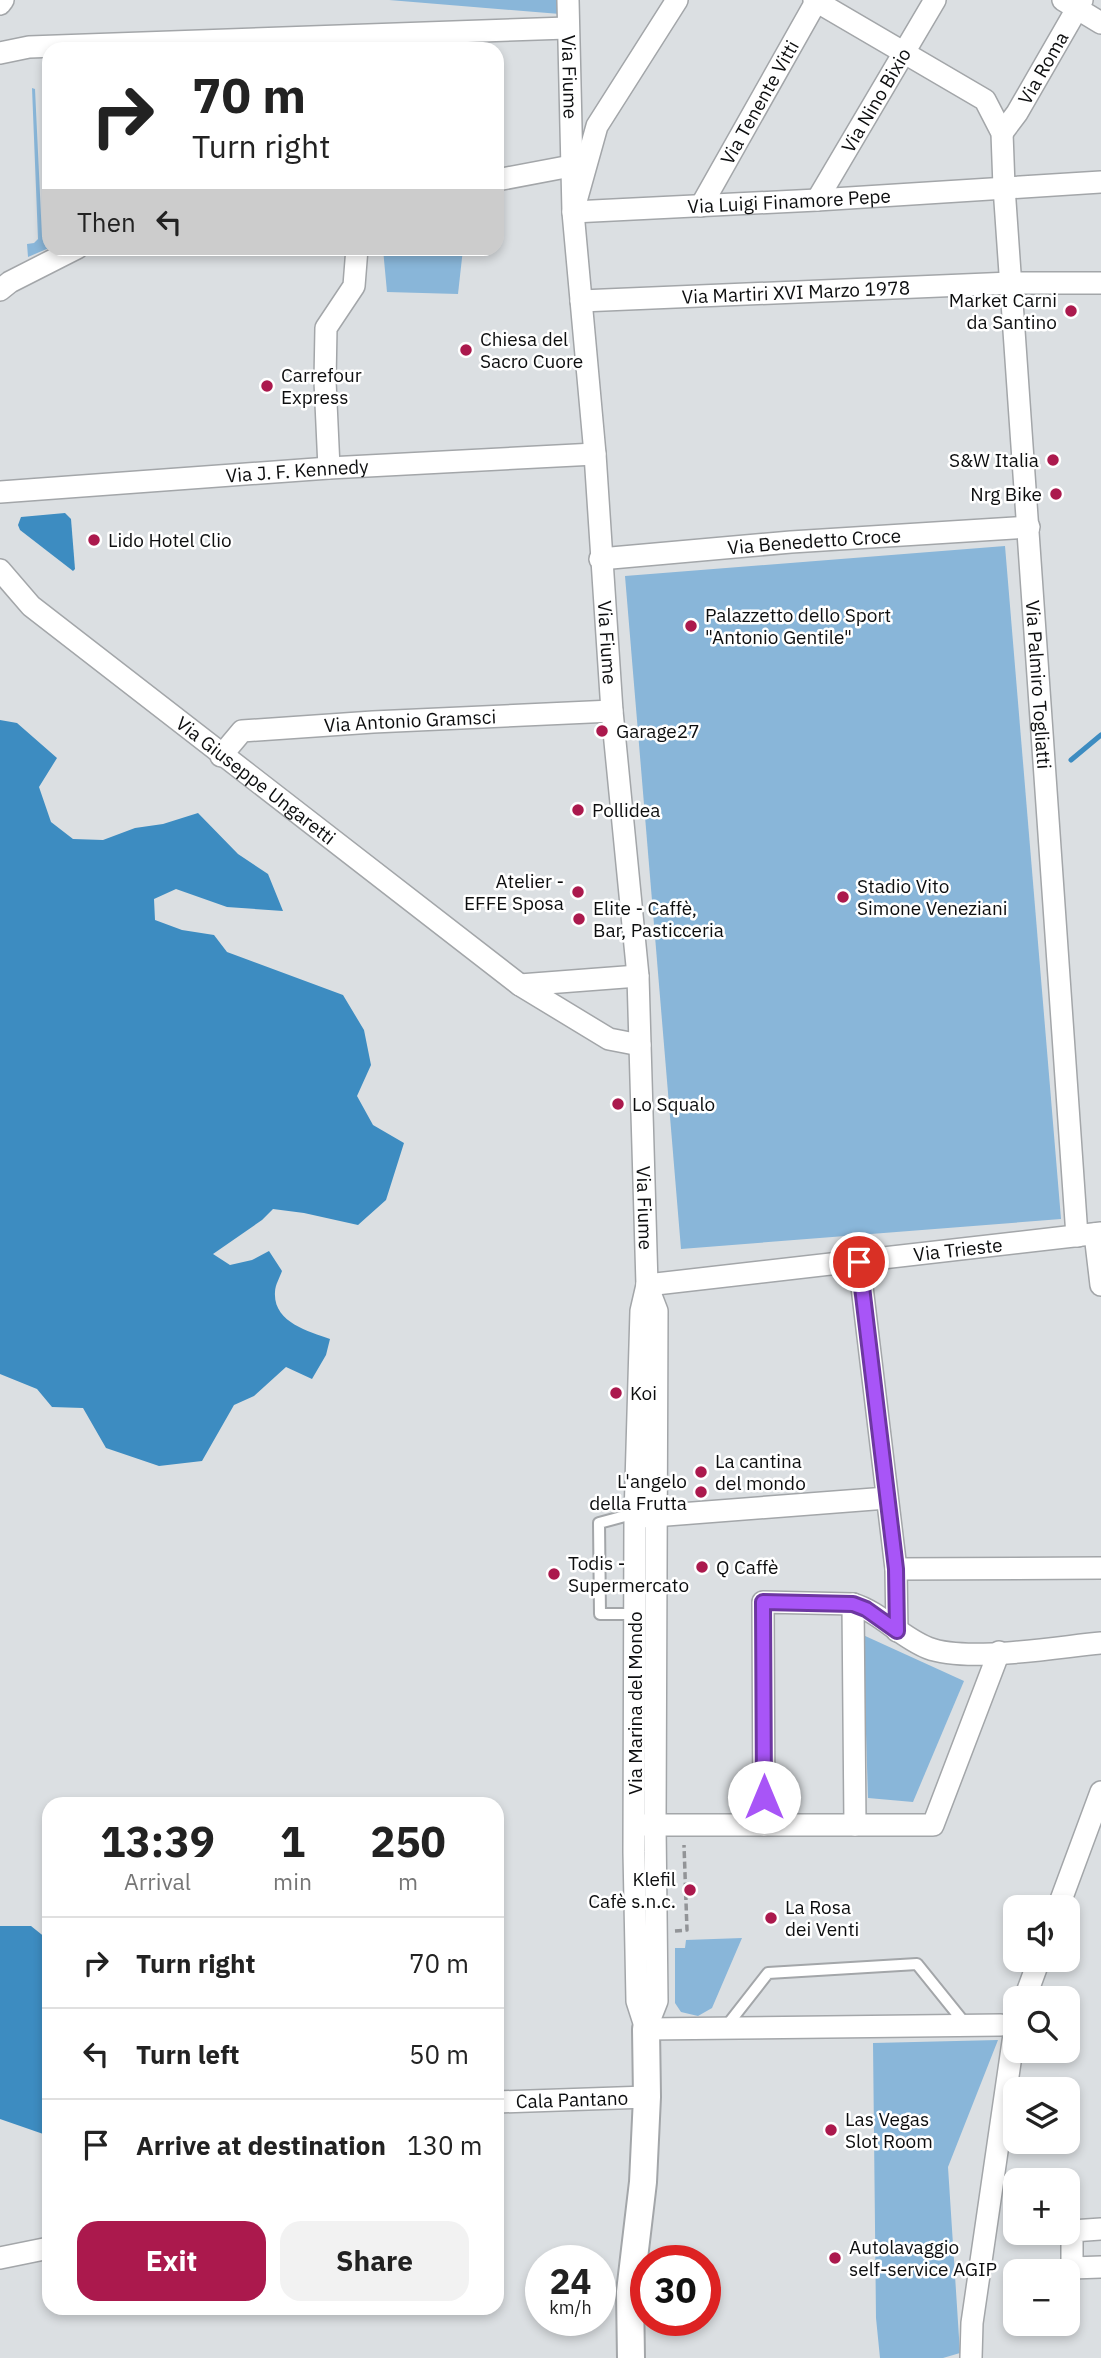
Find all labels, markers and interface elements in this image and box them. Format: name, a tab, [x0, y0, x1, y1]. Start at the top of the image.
street label: Via Roma	[1013, 27, 1073, 109]
street label: Via Fiume	[557, 35, 583, 119]
street label: Via Tenente Vitti	[715, 36, 804, 169]
street label: Via Nino Bixio	[836, 43, 916, 157]
text: 70 m	[192, 63, 306, 126]
icon: right	[77, 70, 168, 161]
text: Turn right	[192, 125, 330, 167]
street label: Via Luigi Finamore Pepe	[687, 183, 892, 218]
icon: left	[150, 203, 188, 241]
text: Then	[77, 205, 136, 239]
street label: Via Martiri XVI Marzo 1978	[681, 275, 911, 309]
place label: Market Carni da Santino	[949, 288, 1057, 334]
marker: Market Carni da Santino	[1063, 303, 1079, 319]
place label: Chiesa del Sacro Cuore	[480, 327, 583, 373]
marker: Chiesa del Sacro Cuore	[458, 342, 474, 358]
place label: Carrefour Express	[281, 363, 362, 409]
marker: Carrefour Express	[259, 378, 275, 394]
place label: S&W Italia	[949, 448, 1039, 472]
marker: S&W Italia	[1045, 452, 1061, 468]
street label: Via J. F. Kennedy	[225, 454, 370, 487]
place label: Nrg Bike	[970, 482, 1042, 506]
marker: Nrg Bike	[1048, 486, 1064, 502]
street label: Via Benedetto Croce	[726, 523, 902, 560]
place label: Lido Hotel Clio	[108, 528, 232, 552]
marker: Lido Hotel Clio	[86, 532, 102, 548]
street label: Via Palmiro Togliatti	[1021, 599, 1056, 770]
street label: Via Fiume	[593, 600, 622, 685]
place label: Palazzetto dello Sport "Antonio Gentile"	[705, 603, 891, 649]
marker: Palazzetto dello Sport "Antonio Gentile"	[683, 618, 699, 634]
street label: Via Antonio Gramsci	[323, 704, 497, 737]
street label: Via Giuseppe Ungaretti	[171, 711, 340, 850]
place label: Garage27	[616, 719, 700, 743]
marker: Garage27	[594, 723, 610, 739]
place label: Pollidea	[592, 798, 660, 822]
marker: Pollidea	[570, 802, 586, 818]
place label: Atelier - EFFE Sposa	[464, 869, 564, 915]
place label: Stadio Vito Simone Veneziani	[857, 874, 1008, 920]
marker: Atelier - EFFE Sposa	[570, 884, 586, 900]
marker: Stadio Vito Simone Veneziani	[835, 889, 851, 905]
place label: Elite - Caffè, Bar, Pasticceria	[593, 896, 724, 942]
marker: Elite - Caffè, Bar, Pasticceria	[571, 911, 587, 927]
place label: Lo Squalo	[632, 1092, 715, 1116]
marker: Lo Squalo	[610, 1096, 626, 1112]
street label: Via Fiume	[632, 1166, 658, 1250]
pin	[829, 1232, 889, 1292]
street label: Via Trieste	[912, 1232, 1004, 1266]
icon: arrive	[840, 1243, 878, 1281]
place label: Koi	[630, 1381, 657, 1405]
marker: Koi	[608, 1385, 624, 1401]
place label: La cantina del mondo	[715, 1449, 806, 1495]
marker: La cantina del mondo	[693, 1464, 709, 1480]
place label: L'angelo della Frutta	[589, 1469, 687, 1515]
marker: L'angelo della Frutta	[693, 1484, 709, 1500]
place label: Todis - Supermercato	[568, 1551, 689, 1597]
place label: Q Caffè	[716, 1555, 779, 1579]
marker: Q Caffè	[694, 1559, 710, 1575]
marker: Todis - Supermercato	[546, 1566, 562, 1582]
street label: Via Marina del Mondo	[623, 1611, 647, 1795]
position arrow	[727, 1760, 801, 1834]
text: 13:39	[100, 1814, 215, 1869]
text: 1	[280, 1814, 305, 1869]
text: 250	[370, 1814, 446, 1869]
text: Arrival	[124, 1866, 191, 1896]
text: min	[273, 1866, 312, 1896]
text: m	[398, 1866, 418, 1896]
place label: Klefil Cafè s.n.c.	[588, 1867, 676, 1913]
marker: Klefil Cafè s.n.c.	[682, 1882, 698, 1898]
place label: La Rosa dei Venti	[785, 1895, 859, 1941]
map controls	[1003, 1895, 1080, 2336]
button: sound	[1003, 1895, 1080, 1972]
marker: La Rosa dei Venti	[763, 1910, 779, 1926]
icon: right	[77, 1944, 115, 1982]
text: Turn right	[136, 1946, 255, 1980]
text: 70 m	[409, 1946, 469, 1980]
button: search	[1003, 1986, 1080, 2063]
icon: left	[77, 2035, 115, 2073]
text: Turn left	[136, 2037, 239, 2071]
text: 50 m	[409, 2037, 469, 2071]
button: layers	[1003, 2077, 1080, 2154]
street label: Cala Pantano	[515, 2086, 628, 2113]
place label: Las Vegas Slot Room	[845, 2107, 933, 2153]
marker: Las Vegas Slot Room	[823, 2122, 839, 2138]
icon: arrive	[77, 2126, 115, 2164]
text: Arrive at destination	[136, 2128, 386, 2162]
text: 130 m	[407, 2128, 483, 2162]
button: +	[1003, 2168, 1080, 2245]
button: Exit	[77, 2221, 266, 2301]
button: Share	[280, 2221, 469, 2301]
place label: Autolavaggio self-service AGIP	[849, 2235, 997, 2281]
speed limit sign: 30	[630, 2245, 721, 2336]
marker: Autolavaggio self-service AGIP	[827, 2250, 843, 2266]
text: 24	[549, 2258, 592, 2304]
button: −	[1003, 2259, 1080, 2336]
text: km/h	[549, 2296, 592, 2319]

